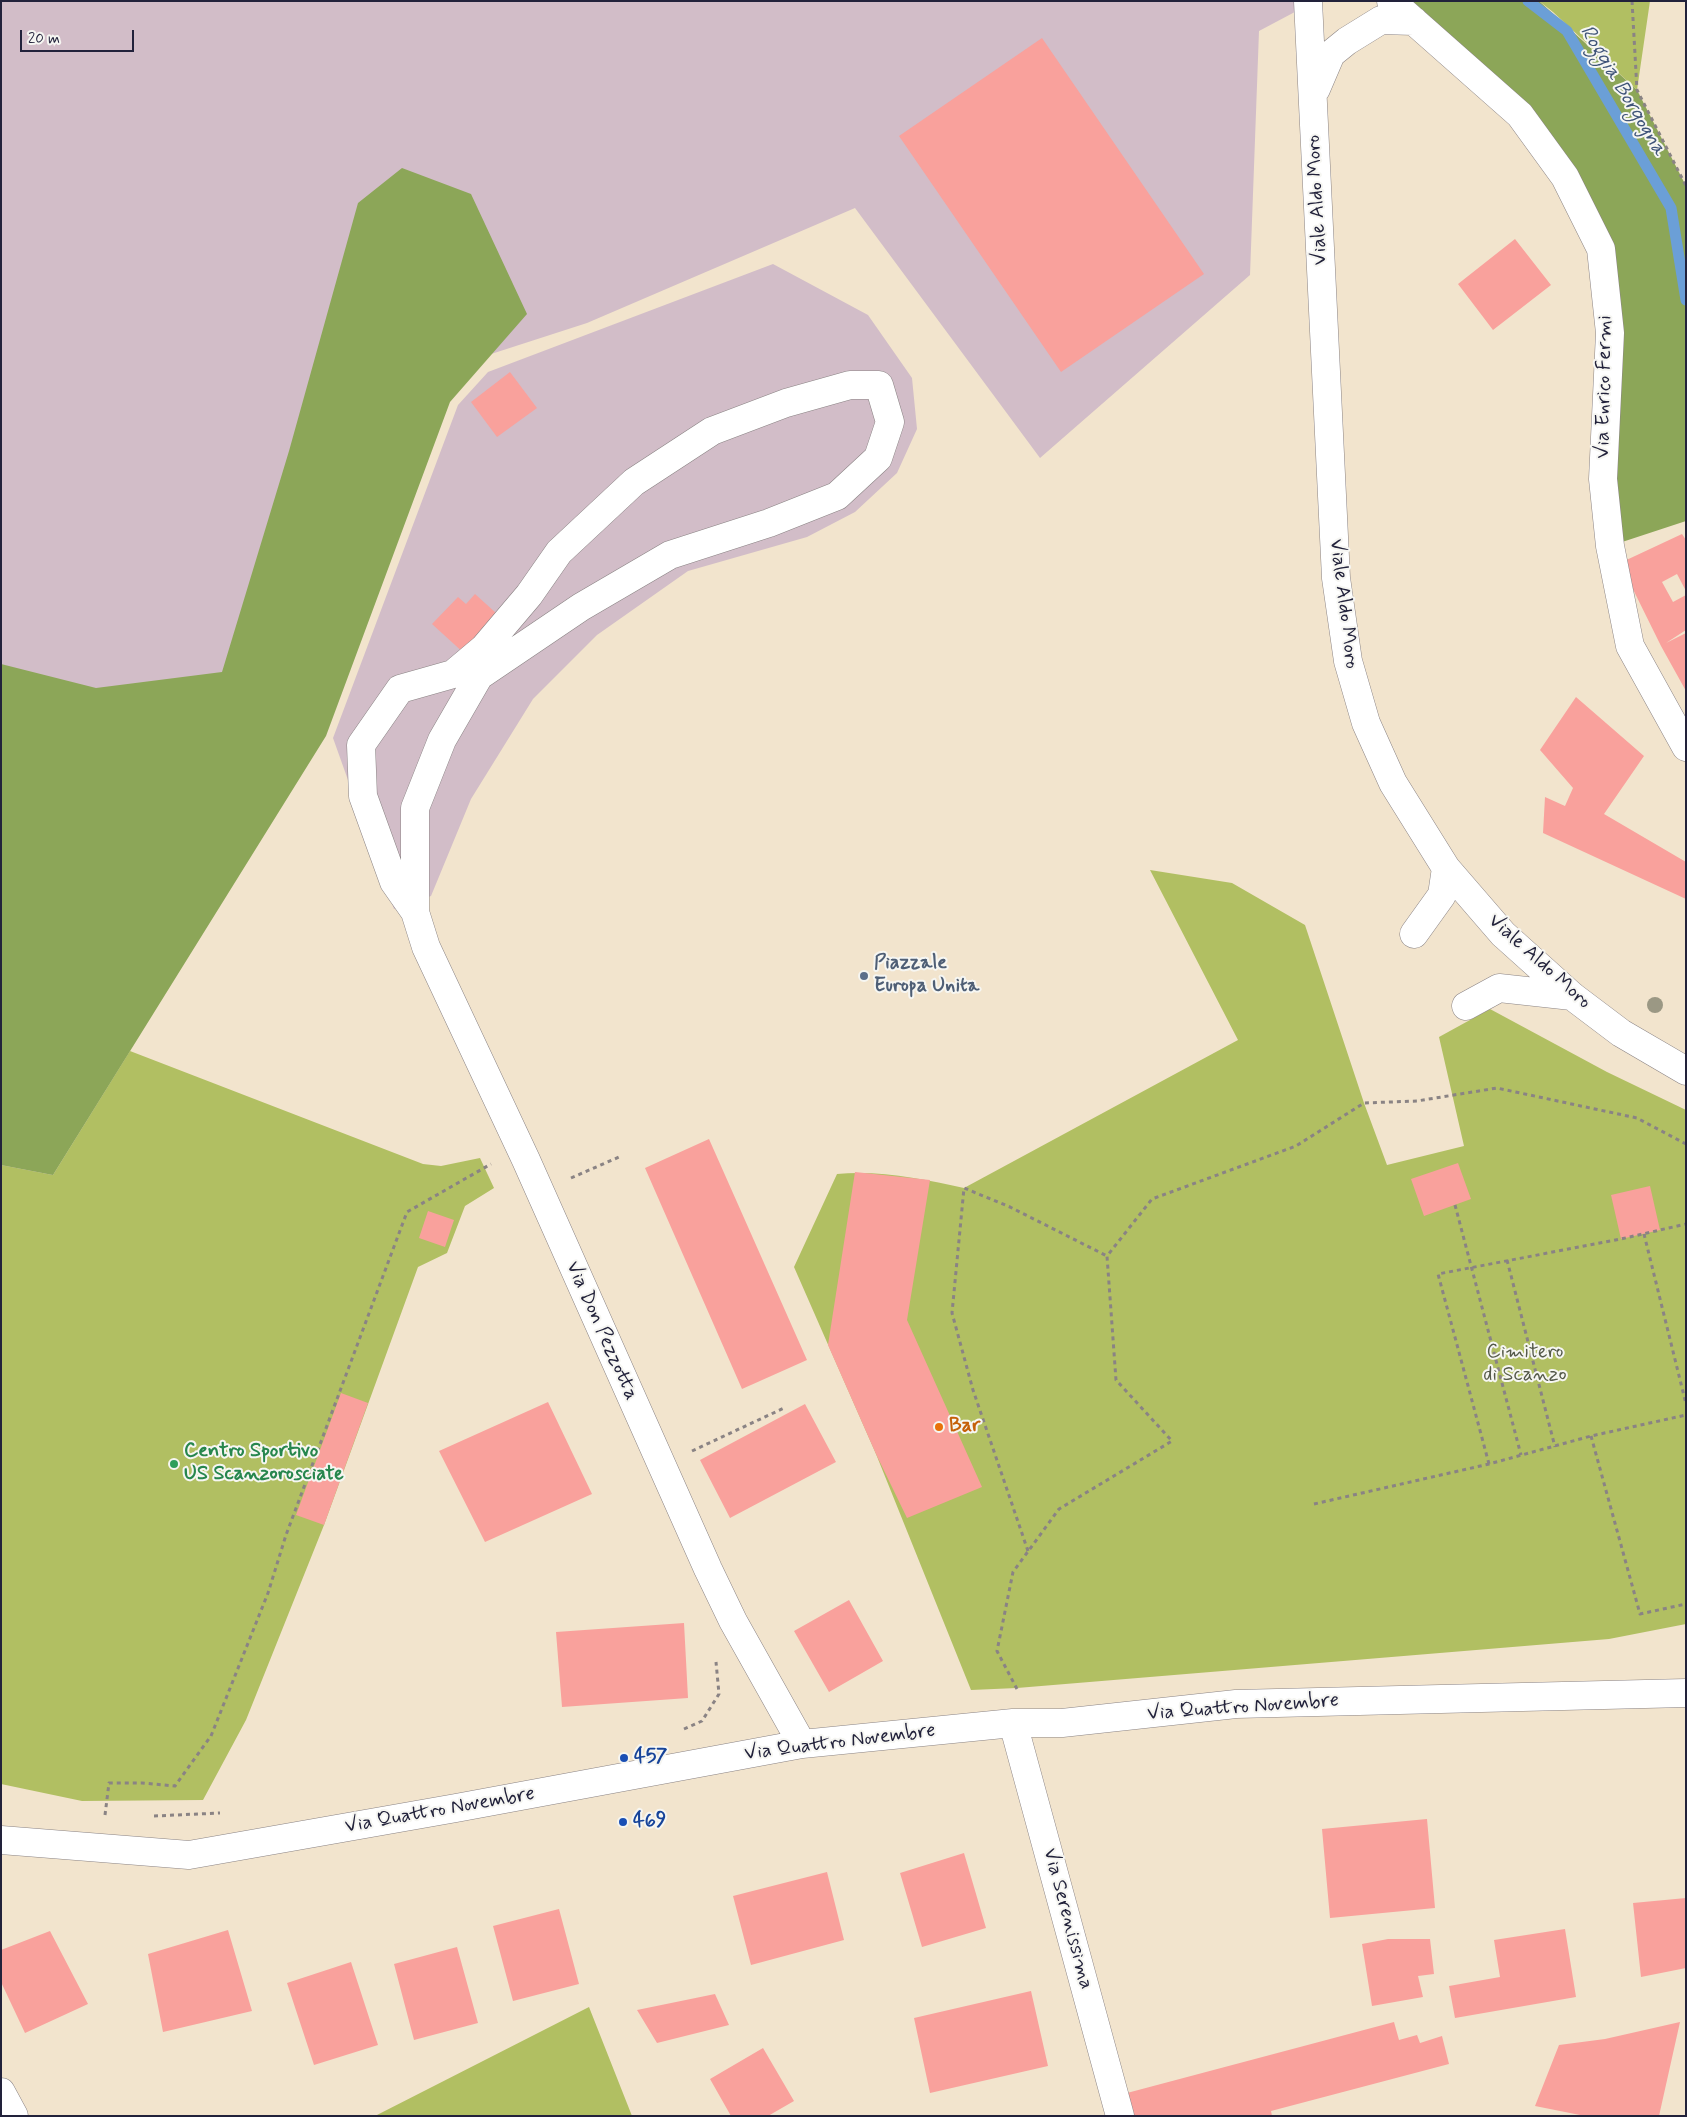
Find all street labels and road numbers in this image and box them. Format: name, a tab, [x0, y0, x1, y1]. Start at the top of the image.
street label: Viale Aldo Moro	[1303, 134, 1333, 266]
street label: Via Enrico Fermi	[1592, 315, 1618, 459]
street label: Viale Aldo Moro	[1323, 538, 1363, 670]
street label: Viale Aldo Moro	[1482, 909, 1596, 1015]
street label: Via Don Pezzotta	[560, 1258, 642, 1404]
street label: Via Quattro Novembre	[1146, 1689, 1340, 1727]
street label: Via Quattro Novembre	[743, 1719, 937, 1767]
street label: Via Quattro Novembre	[343, 1782, 537, 1840]
street label: Via Serenissima	[1037, 1846, 1097, 1992]

